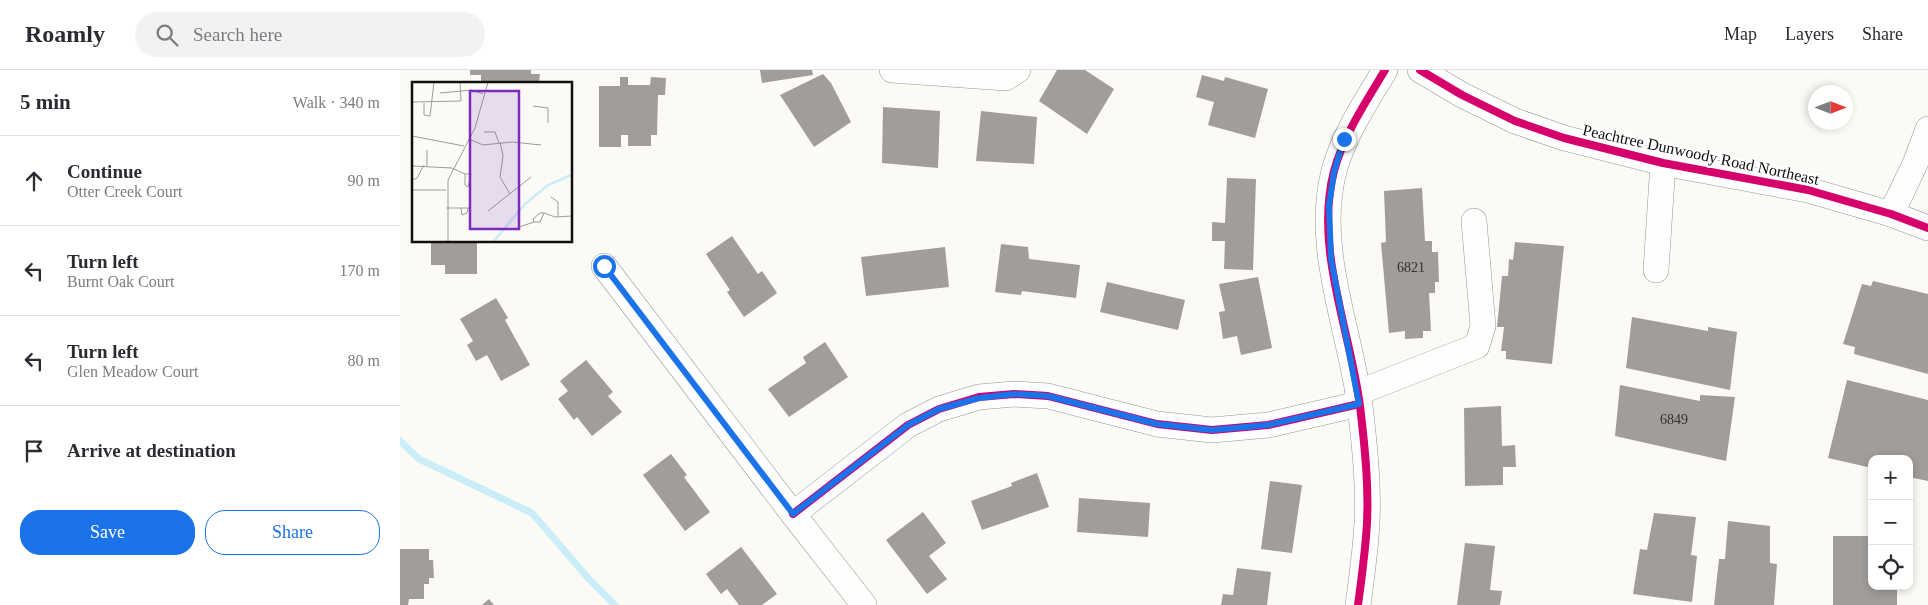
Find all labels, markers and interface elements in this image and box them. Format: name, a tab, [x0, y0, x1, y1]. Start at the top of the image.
search box	[135, 12, 485, 57]
text: Roamly	[25, 21, 105, 47]
icon: search	[153, 21, 181, 49]
text: Search here	[193, 24, 282, 45]
text: Map	[1724, 24, 1757, 44]
text: Layers	[1785, 24, 1834, 44]
text: Share	[1862, 24, 1903, 44]
inset map	[412, 82, 572, 242]
north arrow	[1808, 85, 1853, 130]
text: 5 min	[20, 90, 71, 114]
text: Walk · 340 m	[293, 94, 380, 111]
street label: Peachtree Dunwoody Road Northeast	[1581, 121, 1821, 189]
route end	[1333, 128, 1356, 151]
text: Continue	[67, 161, 142, 182]
icon: ahead	[20, 167, 48, 195]
text: 90 m	[348, 172, 380, 189]
text: Otter Creek Court	[67, 183, 183, 200]
text: Turn left	[67, 251, 139, 272]
route start	[593, 255, 616, 278]
icon: left	[20, 257, 48, 285]
house number: 6821	[1397, 260, 1425, 275]
text: 170 m	[340, 262, 380, 279]
text: Burnt Oak Court	[67, 273, 175, 290]
text: Turn left	[67, 341, 139, 362]
icon: left	[20, 347, 48, 375]
text: 80 m	[348, 352, 380, 369]
text: Glen Meadow Court	[67, 363, 199, 380]
house number: 6849	[1660, 412, 1688, 427]
icon: arrive	[20, 437, 48, 465]
text: Arrive at destination	[67, 440, 236, 461]
map controls	[1868, 455, 1913, 590]
button: +	[1868, 455, 1913, 500]
button: −	[1868, 500, 1913, 545]
button: Save	[20, 510, 195, 555]
button: Share	[205, 510, 380, 555]
button: locate	[1868, 545, 1913, 590]

